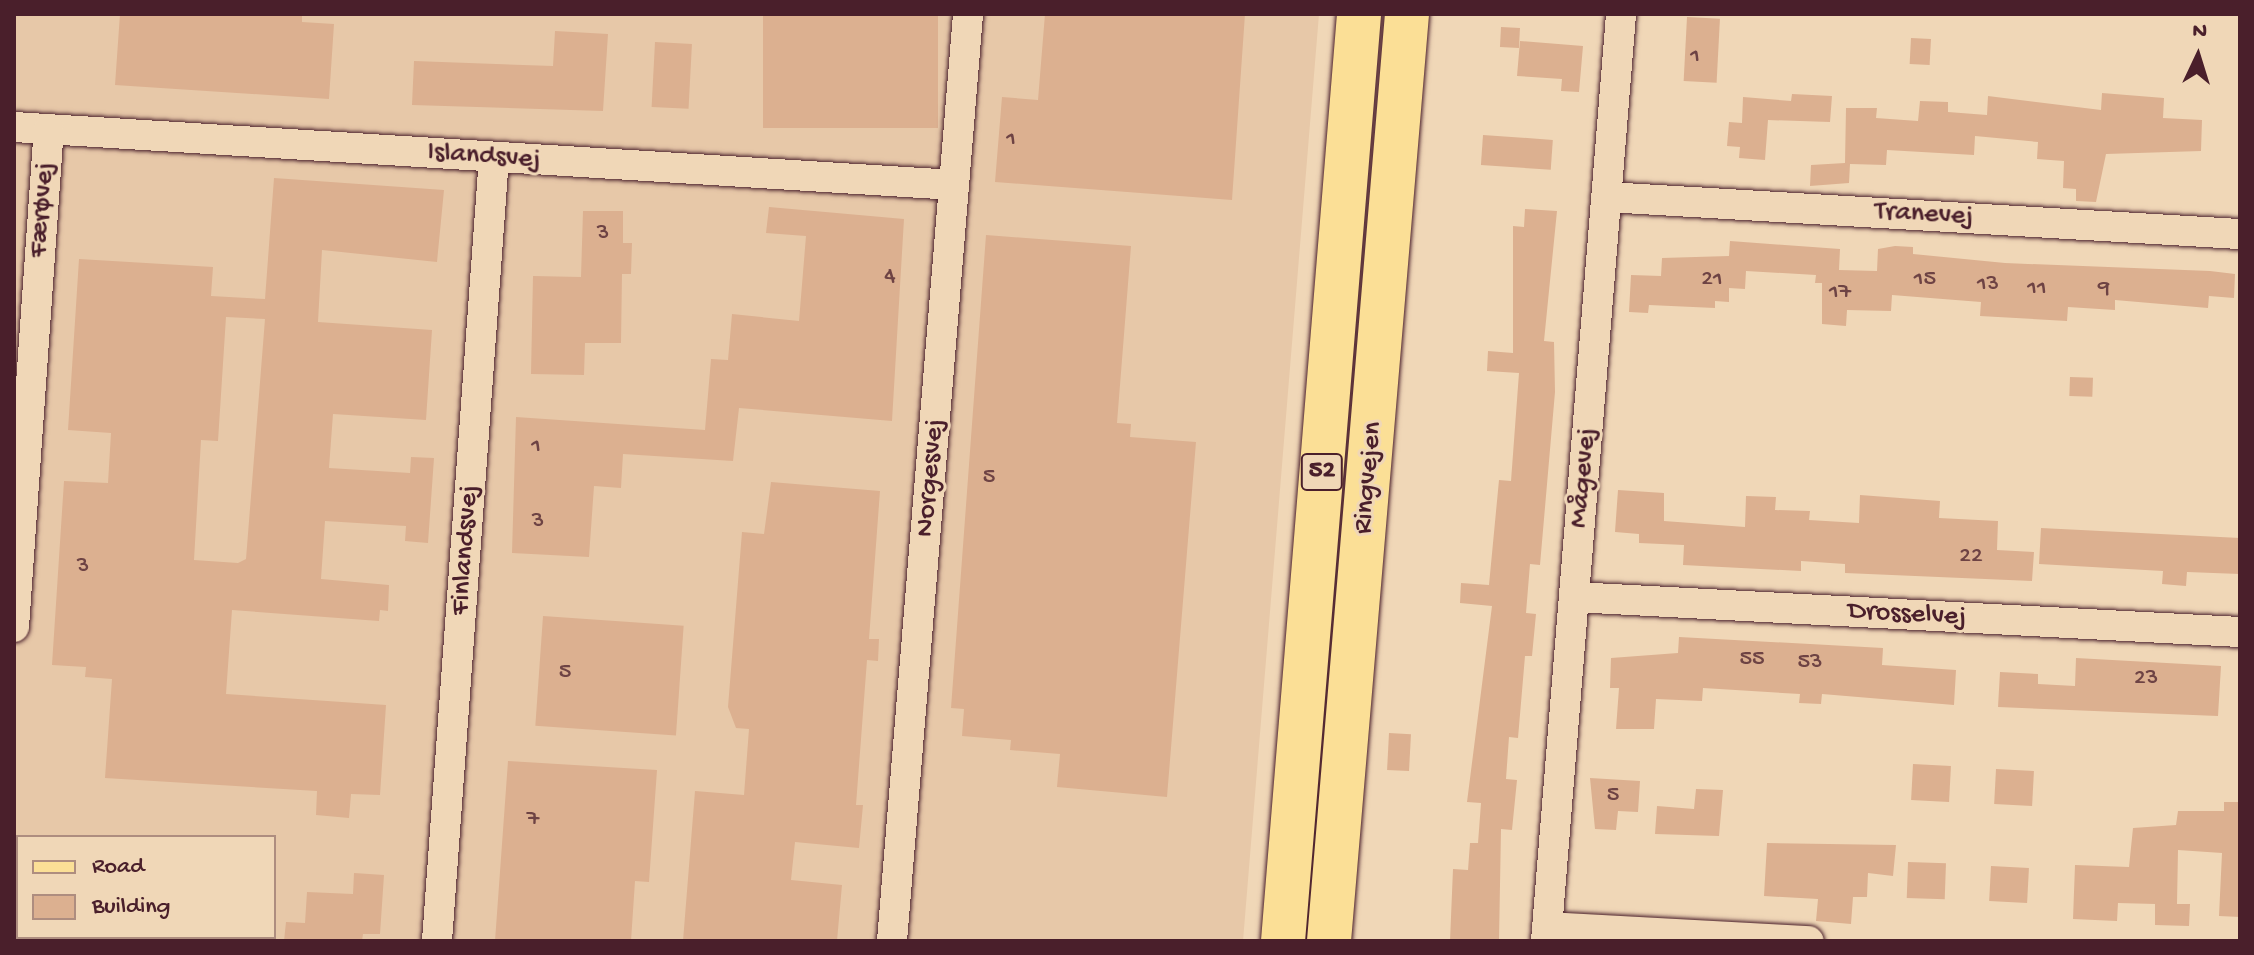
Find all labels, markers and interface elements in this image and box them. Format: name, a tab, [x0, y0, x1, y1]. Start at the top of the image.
north arrow	[2158, 16, 2238, 96]
text: N	[2192, 19, 2208, 46]
house number: 1	[1690, 43, 1700, 71]
house number: 1	[1006, 126, 1016, 154]
street label: Islandsvej	[426, 136, 542, 178]
street label: Færøvej	[23, 161, 63, 259]
street label: Tranevej	[1874, 196, 1974, 234]
house number: 3	[597, 220, 609, 248]
house number: 4	[884, 263, 896, 291]
house number: 21	[1701, 266, 1723, 294]
house number: 15	[1914, 266, 1936, 294]
house number: 13	[1977, 271, 1999, 299]
house number: 11	[2027, 275, 2047, 303]
house number: 9	[2098, 275, 2110, 303]
house number: 17	[1829, 279, 1851, 307]
street label: Norgesvej	[909, 418, 953, 538]
street label: Ringvejen	[1347, 420, 1391, 536]
street label: Mågevej	[1563, 427, 1605, 529]
house number: 1	[531, 433, 541, 461]
road number: 52	[1300, 450, 1344, 494]
house number: 5	[983, 464, 995, 492]
street label: Finlandsvej	[445, 484, 487, 616]
house number: 3	[532, 508, 544, 536]
house number: 22	[1959, 543, 1983, 571]
house number: 3	[77, 553, 89, 581]
street label: Drosselvej	[1847, 595, 1967, 635]
house number: 55	[1739, 646, 1765, 674]
house number: 53	[1797, 649, 1823, 677]
house number: 5	[559, 659, 571, 687]
house number: 23	[2134, 665, 2158, 693]
house number: 5	[1607, 782, 1619, 810]
house number: 7	[527, 806, 539, 834]
legend	[16, 835, 276, 939]
text: Road	[92, 853, 144, 882]
text: Building	[92, 893, 170, 922]

